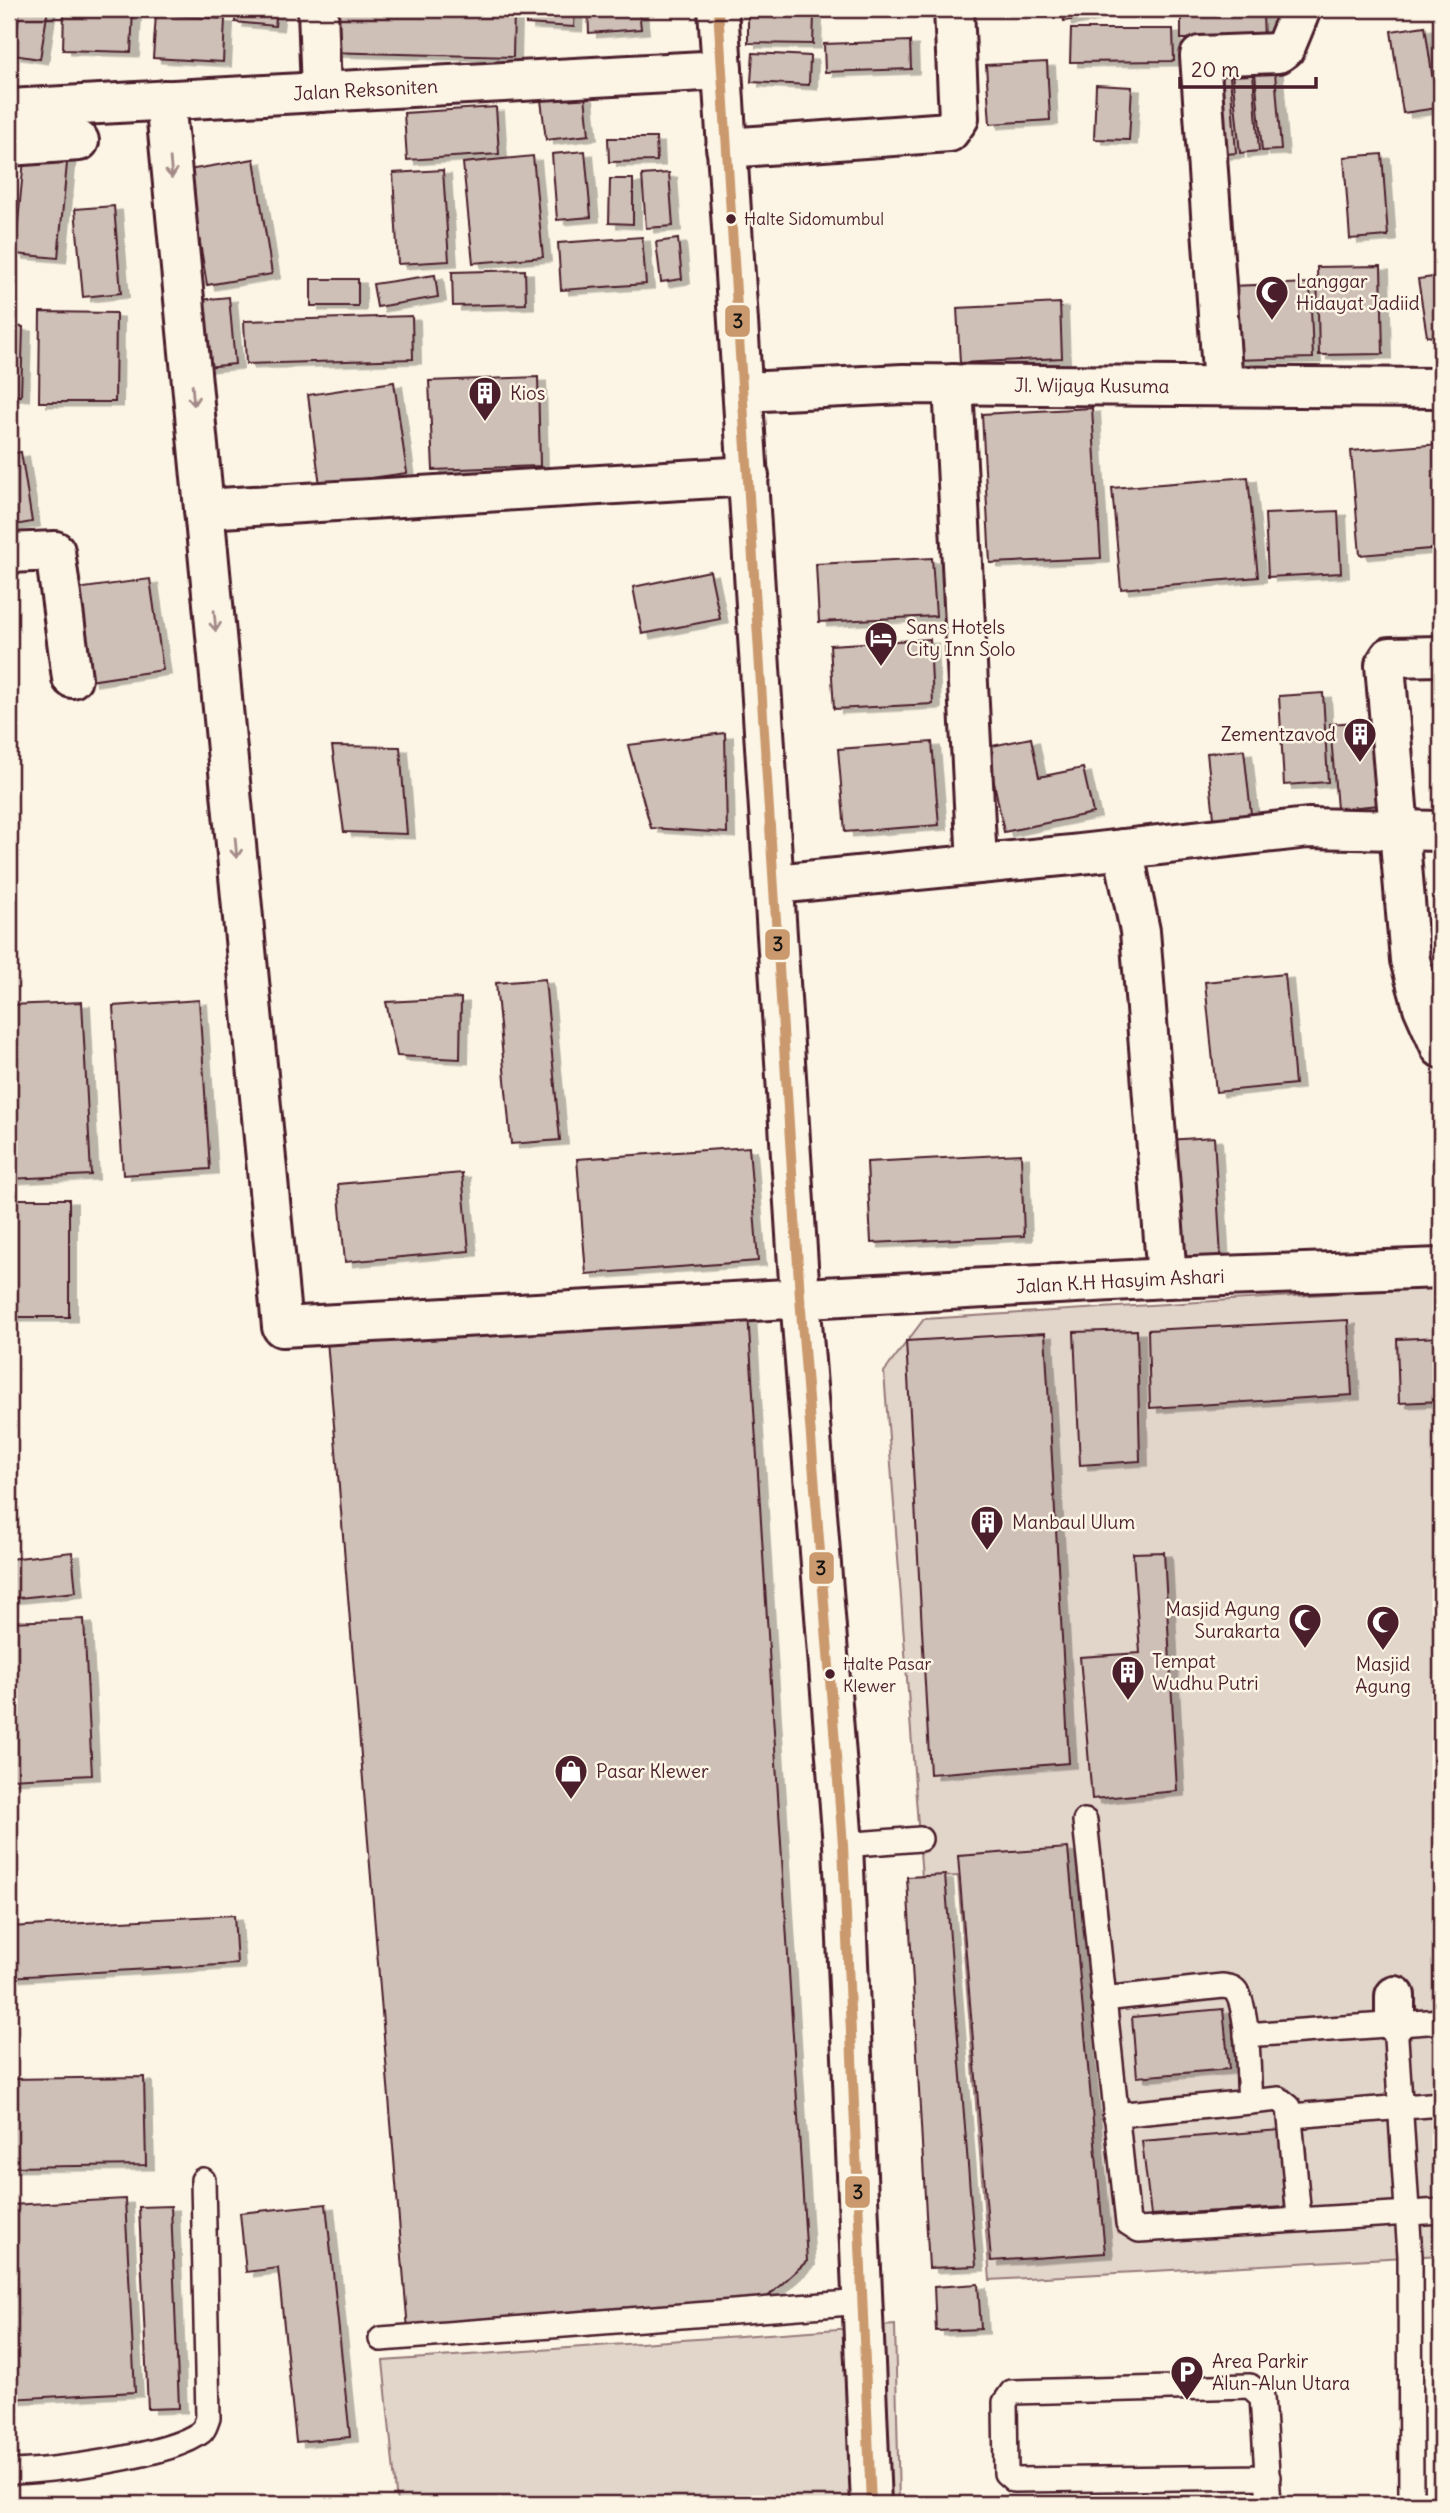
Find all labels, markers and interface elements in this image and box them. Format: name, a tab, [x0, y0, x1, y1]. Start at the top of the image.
scale bar	[1180, 46, 1317, 90]
text: 20 m	[1191, 56, 1240, 83]
street label: Jalan Reksoniten	[292, 74, 438, 105]
one-way arrow	[165, 157, 178, 179]
place label: Halte Sidomumbul	[744, 208, 884, 230]
marker: Halte Sidomumbul	[724, 212, 738, 226]
place label: Langgar Hidayat Jadiid	[1296, 269, 1420, 315]
mosque icon: Langgar Hidayat Jadiid	[1253, 273, 1291, 322]
line badge: 3	[724, 304, 751, 338]
text: 3	[733, 309, 743, 333]
street label: Jl. Wijaya Kusuma	[1014, 373, 1170, 398]
building icon: Kios	[466, 374, 504, 423]
place label: Kios	[510, 381, 545, 405]
one-way arrow	[187, 383, 200, 406]
one-way arrow	[208, 610, 221, 632]
place label: Sans Hotels City Inn Solo	[906, 615, 1015, 661]
hotel icon: Sans Hotels City Inn Solo	[862, 619, 900, 668]
building icon: Zementzavod	[1341, 715, 1379, 764]
place label: Zementzavod	[1221, 722, 1336, 746]
one-way arrow	[230, 836, 243, 859]
line badge: 3	[764, 928, 791, 961]
text: 3	[773, 932, 783, 956]
street label: Jalan K.H Hasyim Ashari	[1015, 1264, 1225, 1298]
building icon: Manbaul Ulum	[968, 1503, 1006, 1552]
place label: Manbaul Ulum	[1012, 1510, 1135, 1534]
line badge: 3	[808, 1551, 835, 1585]
text: 3	[816, 1556, 826, 1580]
place label: Masjid Agung Surakarta	[1166, 1597, 1280, 1643]
mosque icon: Masjid Agung Surakarta	[1286, 1601, 1324, 1650]
mosque icon: Masjid Agung	[1364, 1603, 1402, 1652]
place label: Tempat Wudhu Putri	[1152, 1649, 1258, 1695]
place label: Masjid Agung	[1355, 1652, 1411, 1698]
place label: Halte Pasar Klewer	[843, 1653, 931, 1697]
building icon: Tempat Wudhu Putri	[1109, 1653, 1147, 1702]
marker: Halte Pasar Klewer	[823, 1667, 837, 1681]
shop icon: Pasar Klewer	[552, 1752, 590, 1801]
place label: Pasar Klewer	[596, 1759, 709, 1783]
line badge: 3	[844, 2175, 871, 2209]
text: 3	[853, 2180, 863, 2204]
place label: Area Parkir Alun-Alun Utara	[1212, 2349, 1350, 2395]
parking icon: Area Parkir Alun-Alun Utara	[1168, 2353, 1206, 2402]

